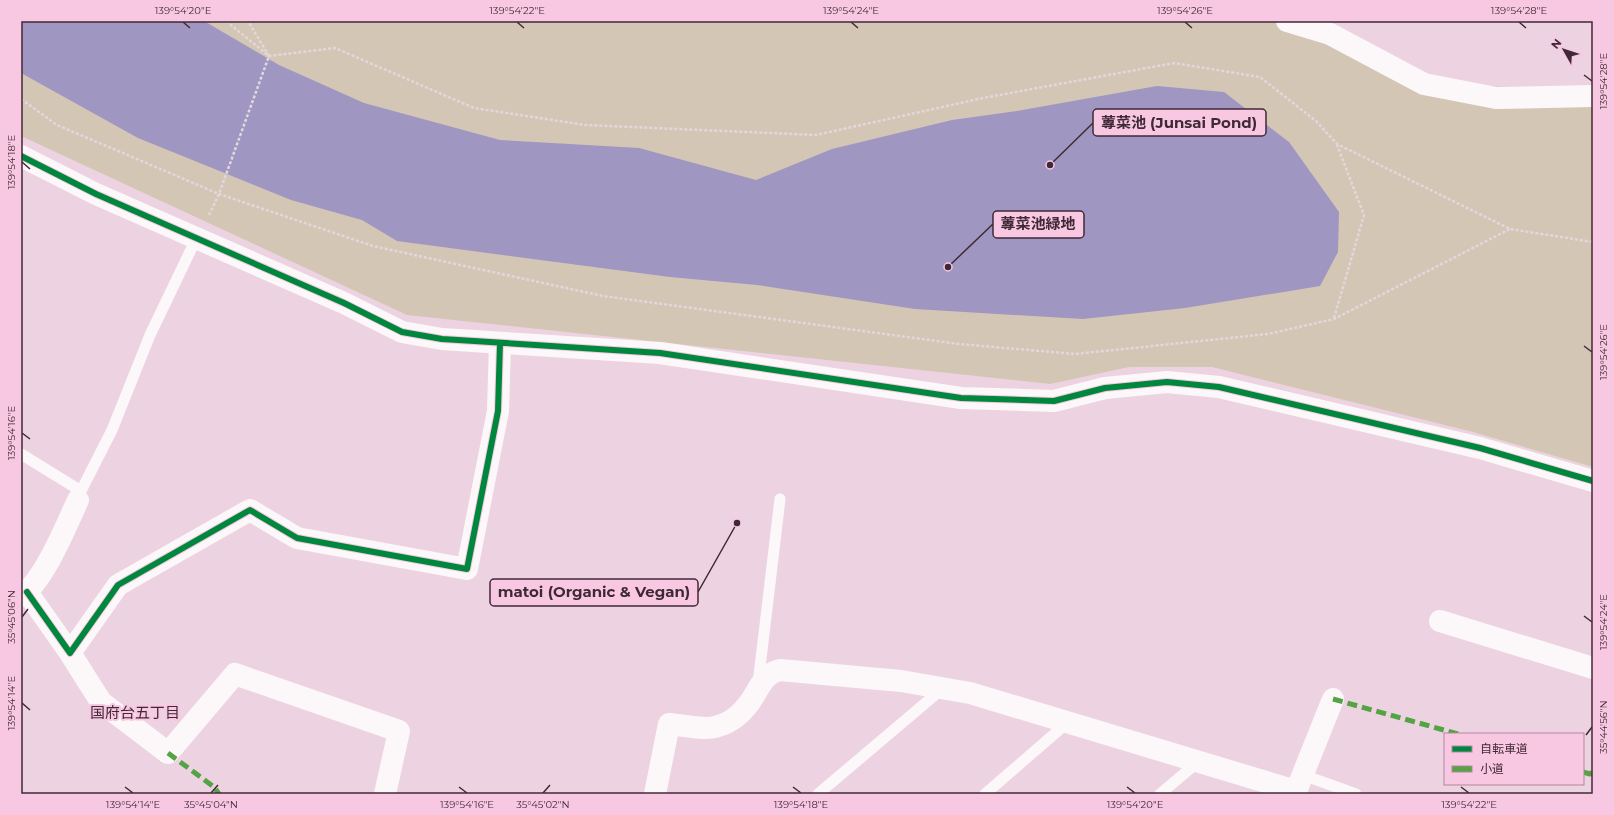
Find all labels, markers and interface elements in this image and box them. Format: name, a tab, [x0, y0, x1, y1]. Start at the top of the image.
text: 139°54'20"E	[155, 4, 212, 17]
text: 139°54'22"E	[489, 4, 545, 17]
text: 139°54'24"E	[823, 4, 879, 17]
text: 139°54'26"E	[1157, 4, 1213, 17]
text: 139°54'28"E	[1491, 4, 1547, 17]
north arrow	[1544, 30, 1584, 70]
text: N	[1548, 36, 1564, 52]
text: 139°54'28"E	[1597, 53, 1610, 109]
callout: 蓴菜池 (Junsai Pond)	[1093, 109, 1266, 136]
text: 蓴菜池 (Junsai Pond)	[1101, 113, 1257, 132]
text: 139°54'18"E	[5, 134, 18, 189]
callout: 蓴菜池緑地	[993, 211, 1084, 238]
text: 蓴菜池緑地	[1000, 214, 1076, 233]
text: 139°54'26"E	[1597, 324, 1610, 380]
text: 139°54'16"E	[5, 406, 18, 460]
callout: matoi (Organic & Vegan)	[490, 579, 698, 606]
text: matoi (Organic & Vegan)	[498, 582, 690, 601]
text: 35°45'06"N	[5, 590, 18, 644]
text: 139°54'24"E	[1597, 594, 1610, 650]
text: 139°54'14"E	[5, 675, 18, 730]
text: 35°44'56"N	[1597, 700, 1610, 754]
district label: 国府台五丁目	[90, 703, 180, 722]
legend	[1444, 733, 1584, 785]
text: 自転車道	[1480, 741, 1528, 756]
text: 小道	[1480, 761, 1504, 776]
text: 139°54'14"E	[106, 798, 161, 811]
text: 35°45'04"N	[184, 798, 238, 811]
text: 139°54'16"E	[440, 798, 494, 811]
text: 35°45'02"N	[516, 798, 570, 811]
text: 139°54'18"E	[774, 798, 829, 811]
text: 139°54'20"E	[1107, 798, 1164, 811]
text: 139°54'22"E	[1441, 798, 1497, 811]

